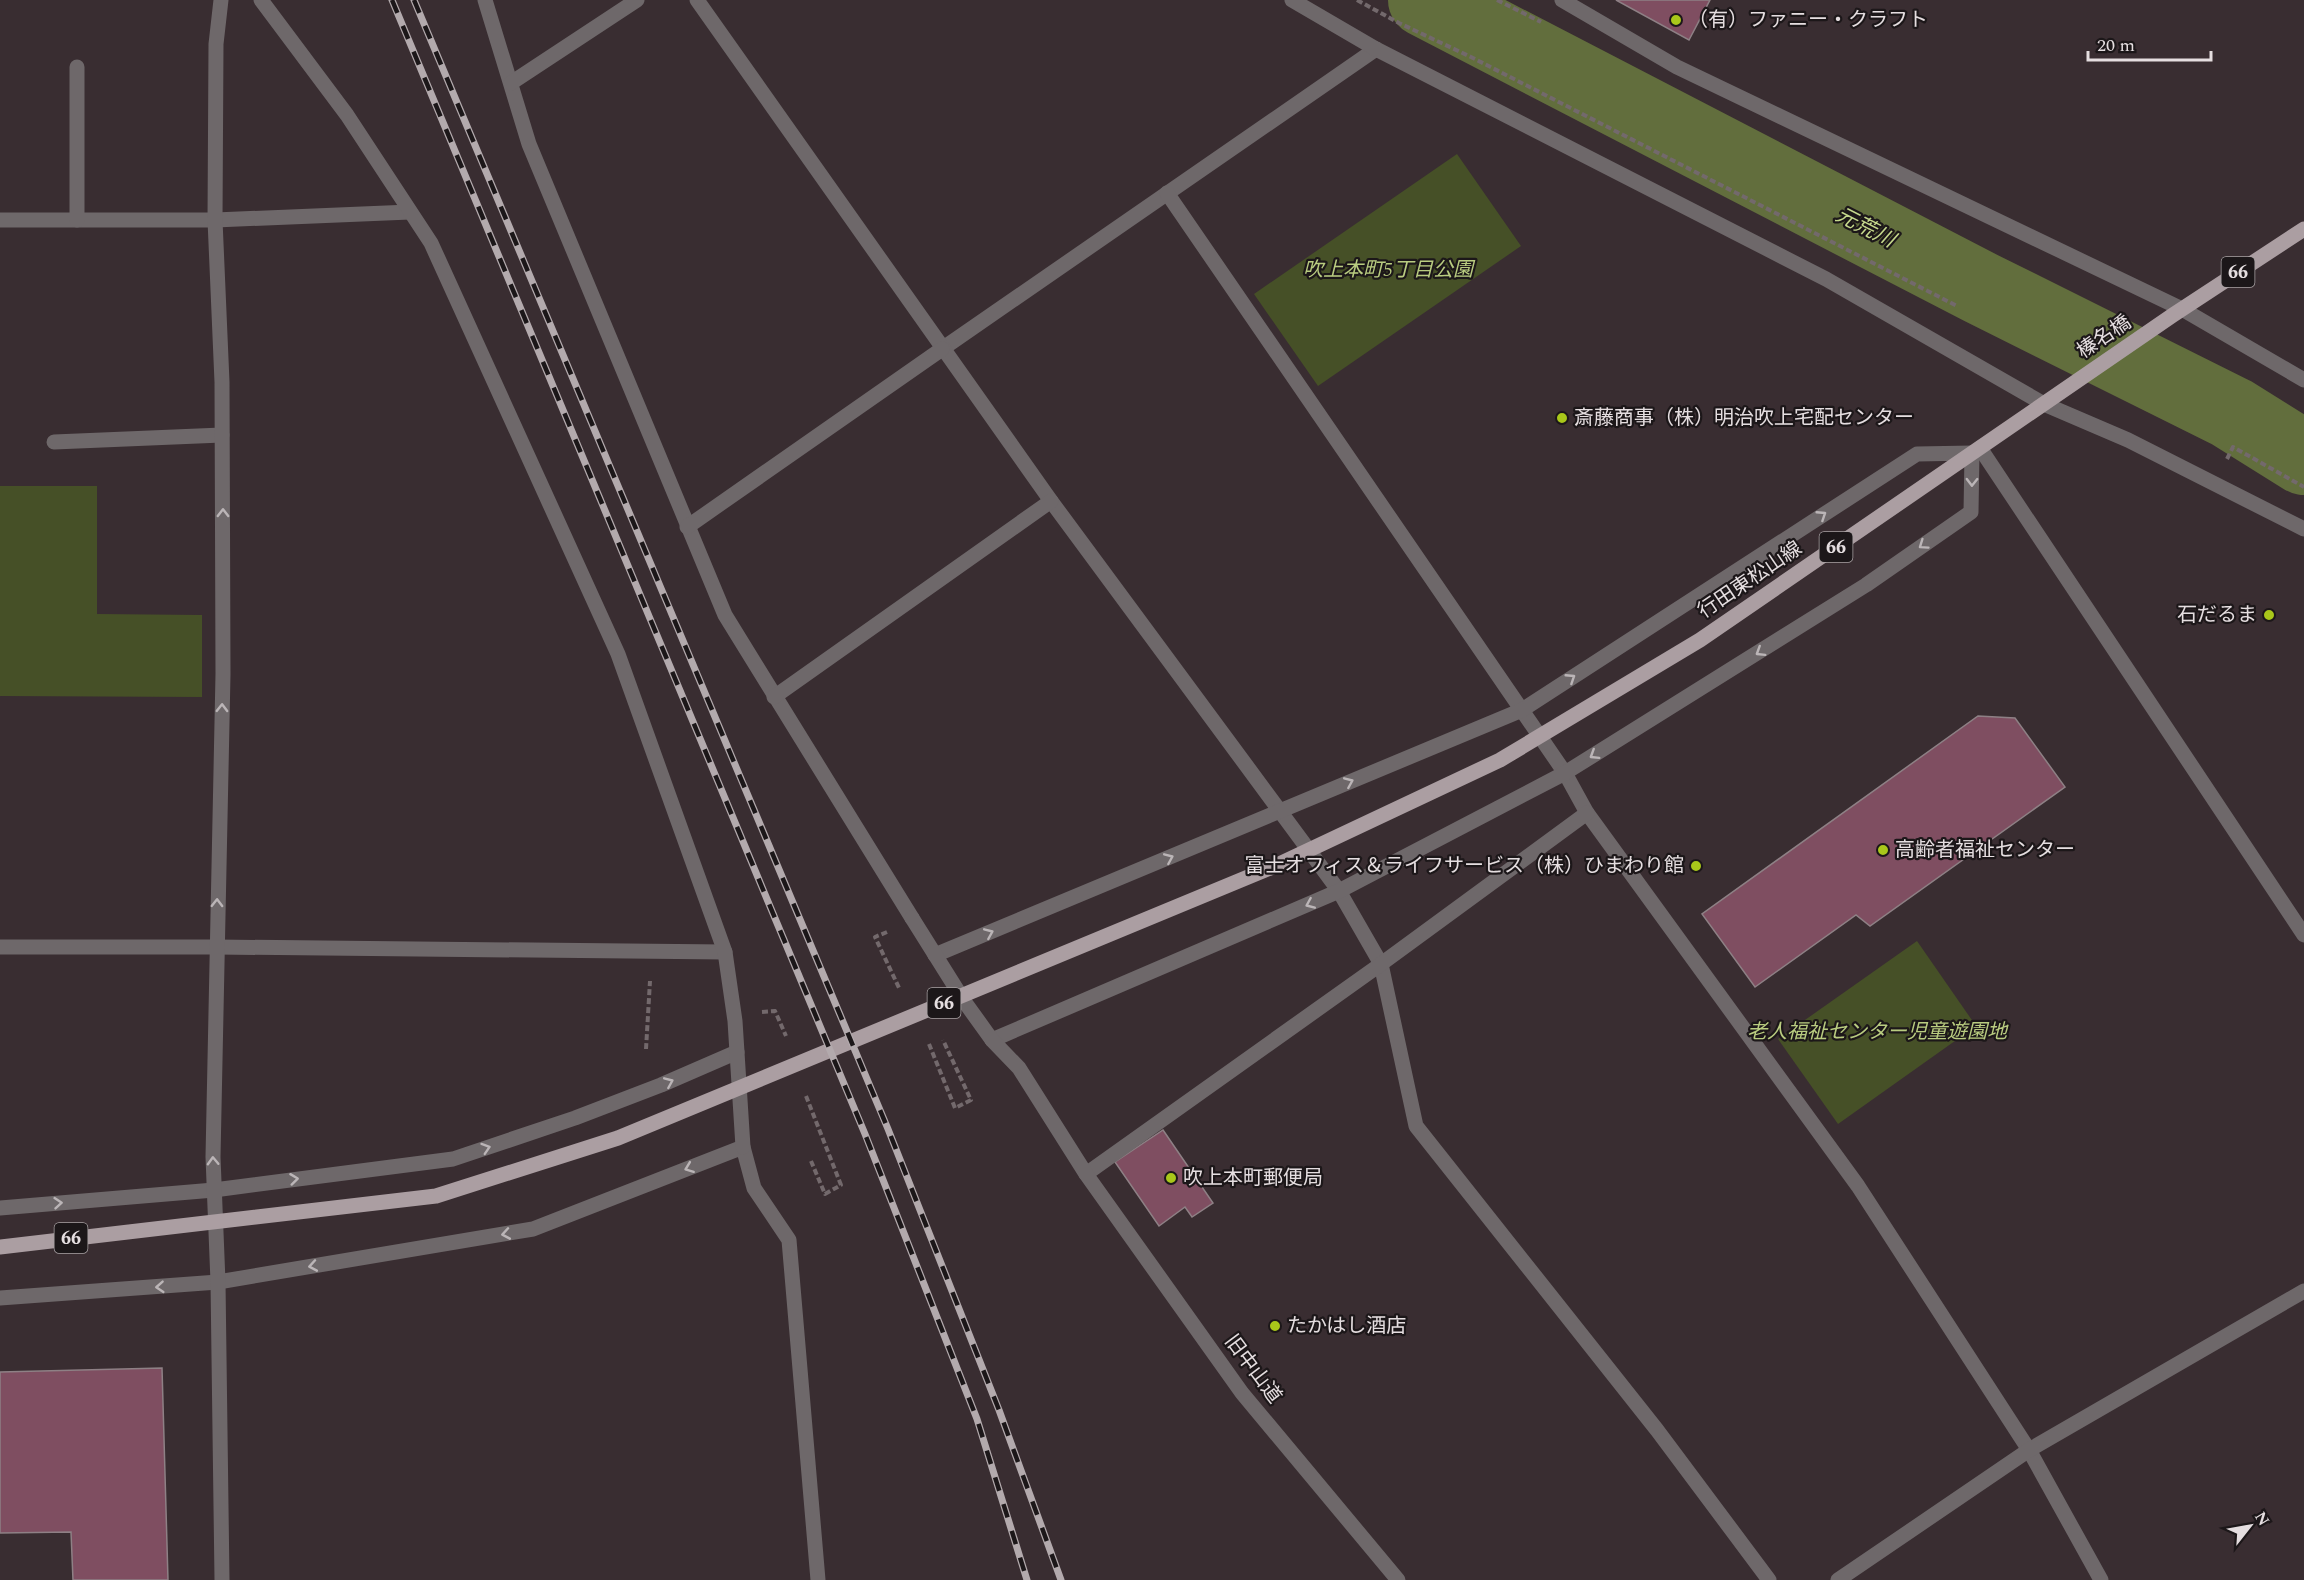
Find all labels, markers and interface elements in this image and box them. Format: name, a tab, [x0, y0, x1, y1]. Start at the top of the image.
place label: （有）ファニー・クラフト	[1688, 5, 1928, 35]
marker: （有）ファニー・クラフト	[1669, 13, 1683, 27]
scale bar	[2088, 24, 2211, 62]
text: 20 m	[2097, 32, 2135, 59]
water label: 元荒川	[1830, 199, 1902, 257]
park label: 吹上本町5丁目公園	[1303, 255, 1476, 285]
road number: 66	[2222, 257, 2254, 287]
street label: 榛名橋	[2071, 308, 2137, 366]
place label: 斎藤商事（株）明治吹上宅配センター	[1574, 403, 1914, 433]
marker: 斎藤商事（株）明治吹上宅配センター	[1555, 411, 1569, 425]
one-way arrow	[1965, 478, 1978, 487]
one-way arrow	[216, 509, 229, 518]
one-way arrow	[1816, 511, 1827, 522]
road number: 66	[1820, 532, 1852, 562]
street label: 行田東松山線	[1692, 534, 1808, 626]
one-way arrow	[1919, 538, 1930, 549]
place label: 石だるま	[2177, 600, 2257, 630]
marker: 石だるま	[2262, 608, 2276, 622]
one-way arrow	[1756, 644, 1766, 656]
one-way arrow	[1564, 674, 1575, 685]
one-way arrow	[216, 704, 228, 713]
one-way arrow	[1590, 748, 1601, 759]
one-way arrow	[1343, 777, 1354, 789]
place label: 高齢者福祉センター	[1895, 835, 2075, 865]
marker: 高齢者福祉センター	[1876, 843, 1890, 857]
place label: 富士オフィス＆ライフサービス（株）ひまわり館	[1244, 851, 1684, 881]
one-way arrow	[1163, 853, 1174, 865]
marker: 富士オフィス＆ライフサービス（株）ひまわり館	[1689, 859, 1703, 873]
one-way arrow	[1305, 896, 1316, 908]
one-way arrow	[211, 899, 223, 908]
one-way arrow	[983, 928, 994, 940]
road number: 66	[928, 988, 960, 1018]
park label: 老人福祉センター児童遊園地	[1747, 1017, 2009, 1047]
one-way arrow	[663, 1077, 674, 1089]
one-way arrow	[480, 1142, 491, 1155]
one-way arrow	[207, 1157, 219, 1166]
one-way arrow	[684, 1161, 695, 1173]
place label: 吹上本町郵便局	[1183, 1163, 1323, 1193]
marker: 吹上本町郵便局	[1164, 1171, 1178, 1185]
one-way arrow	[289, 1174, 299, 1186]
one-way arrow	[54, 1197, 63, 1210]
road number: 66	[54, 1223, 88, 1253]
one-way arrow	[501, 1227, 510, 1239]
one-way arrow	[309, 1260, 318, 1272]
one-way arrow	[155, 1280, 164, 1293]
place label: たかはし酒店	[1287, 1311, 1406, 1341]
marker: たかはし酒店	[1268, 1319, 1282, 1333]
street label: 旧中山道	[1217, 1328, 1289, 1410]
north arrow	[2220, 1496, 2280, 1556]
text: N	[2248, 1507, 2276, 1531]

